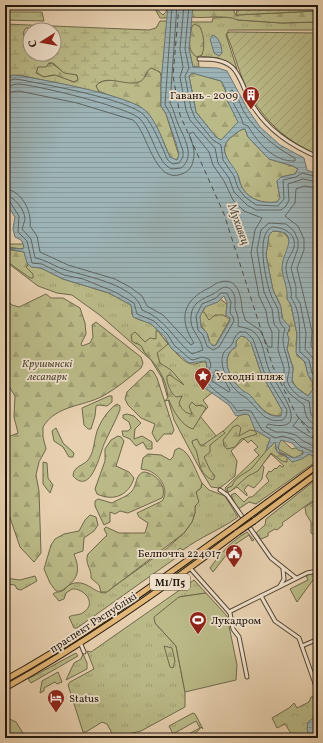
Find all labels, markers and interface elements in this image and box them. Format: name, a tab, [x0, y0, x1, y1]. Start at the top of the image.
north arrow	[22, 22, 62, 62]
text: С	[26, 39, 42, 49]
building icon: Гавань - 2009	[241, 85, 261, 110]
place label: Гавань - 2009	[170, 89, 238, 104]
water label: Мухавец	[223, 201, 253, 247]
park label: Крушынскі лесапарк	[22, 357, 73, 385]
place icon: Усходні пляж	[193, 366, 213, 391]
place label: Усходні пляж	[216, 370, 284, 385]
public building icon: Белпочта 224017	[224, 543, 244, 568]
place label: Белпочта 224017	[138, 547, 221, 562]
road number: М1/П5	[150, 574, 190, 590]
street label: праспект Рэспублікі	[47, 589, 140, 657]
sports icon: Лукадром	[188, 610, 208, 635]
place label: Лукадром	[211, 614, 262, 629]
hotel icon: Status	[46, 688, 66, 713]
place label: Status	[69, 692, 99, 707]

